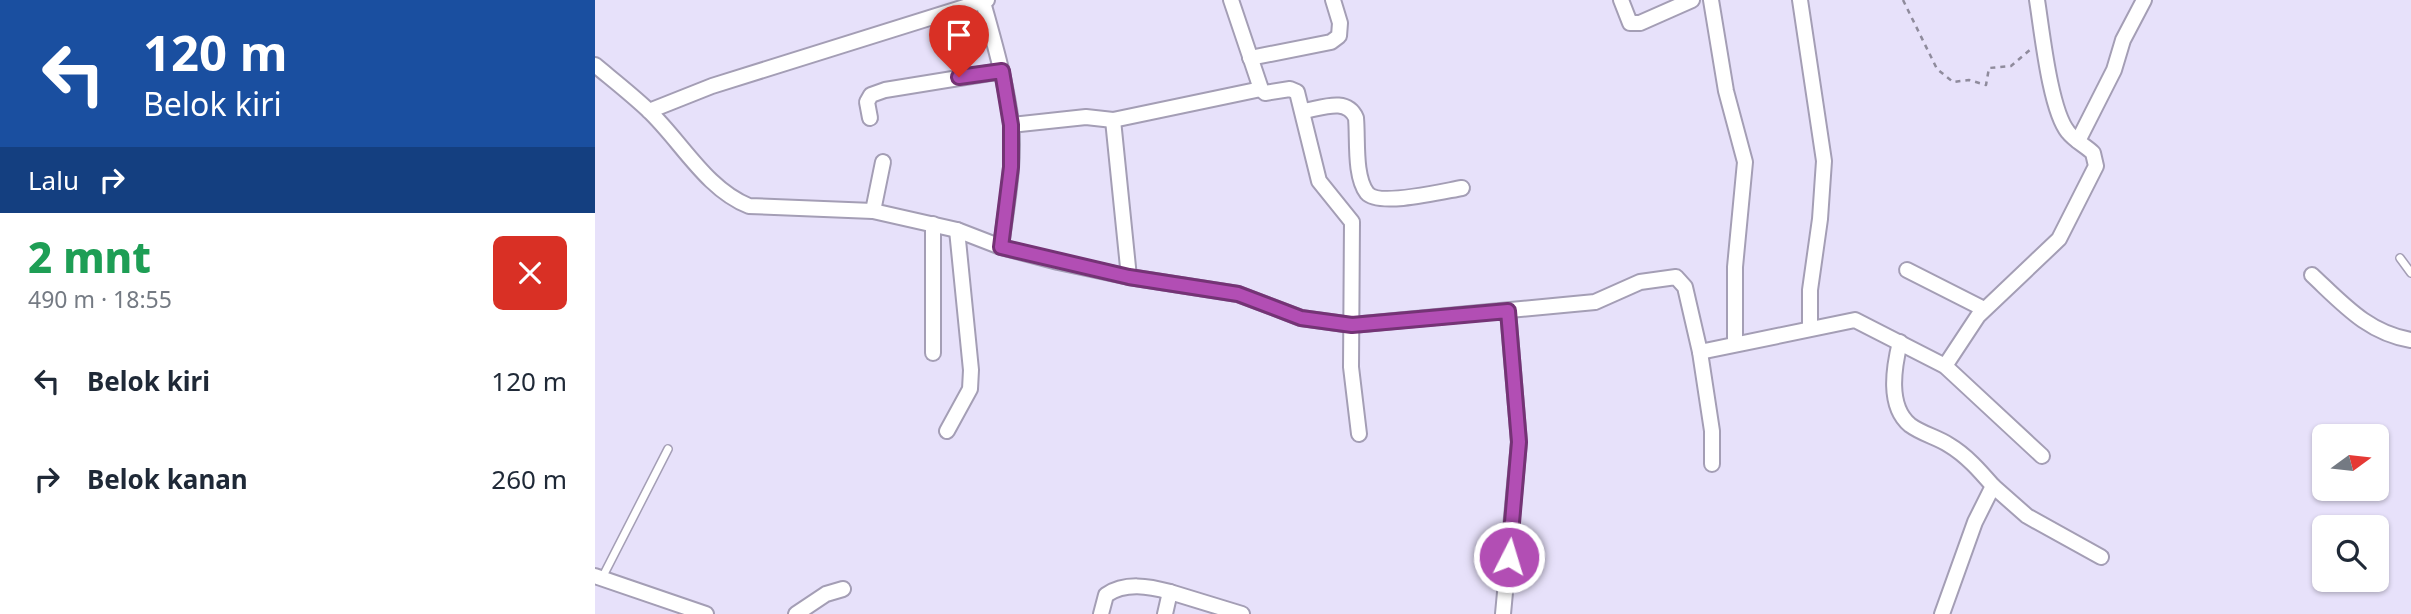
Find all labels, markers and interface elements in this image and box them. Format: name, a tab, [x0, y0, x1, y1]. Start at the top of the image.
pin	[929, 5, 989, 77]
icon: arrive	[940, 16, 978, 54]
text: 120 m	[143, 19, 288, 85]
icon: left	[28, 28, 119, 119]
text: Belok kiri	[143, 82, 282, 125]
icon: right	[93, 161, 131, 199]
text: Lalu	[28, 162, 79, 198]
text: 2 mnt	[28, 228, 151, 285]
button: close	[493, 236, 567, 310]
text: 490 m · 18:55	[28, 283, 172, 315]
icon: left	[28, 362, 66, 400]
text: Belok kiri	[87, 363, 210, 399]
text: 120 m	[491, 363, 567, 399]
north arrow	[2312, 424, 2389, 500]
map controls	[2312, 424, 2389, 592]
icon: right	[28, 460, 66, 498]
text: Belok kanan	[87, 461, 248, 497]
text: 260 m	[491, 461, 567, 497]
button: search	[2312, 515, 2389, 592]
position arrow	[1472, 520, 1546, 594]

